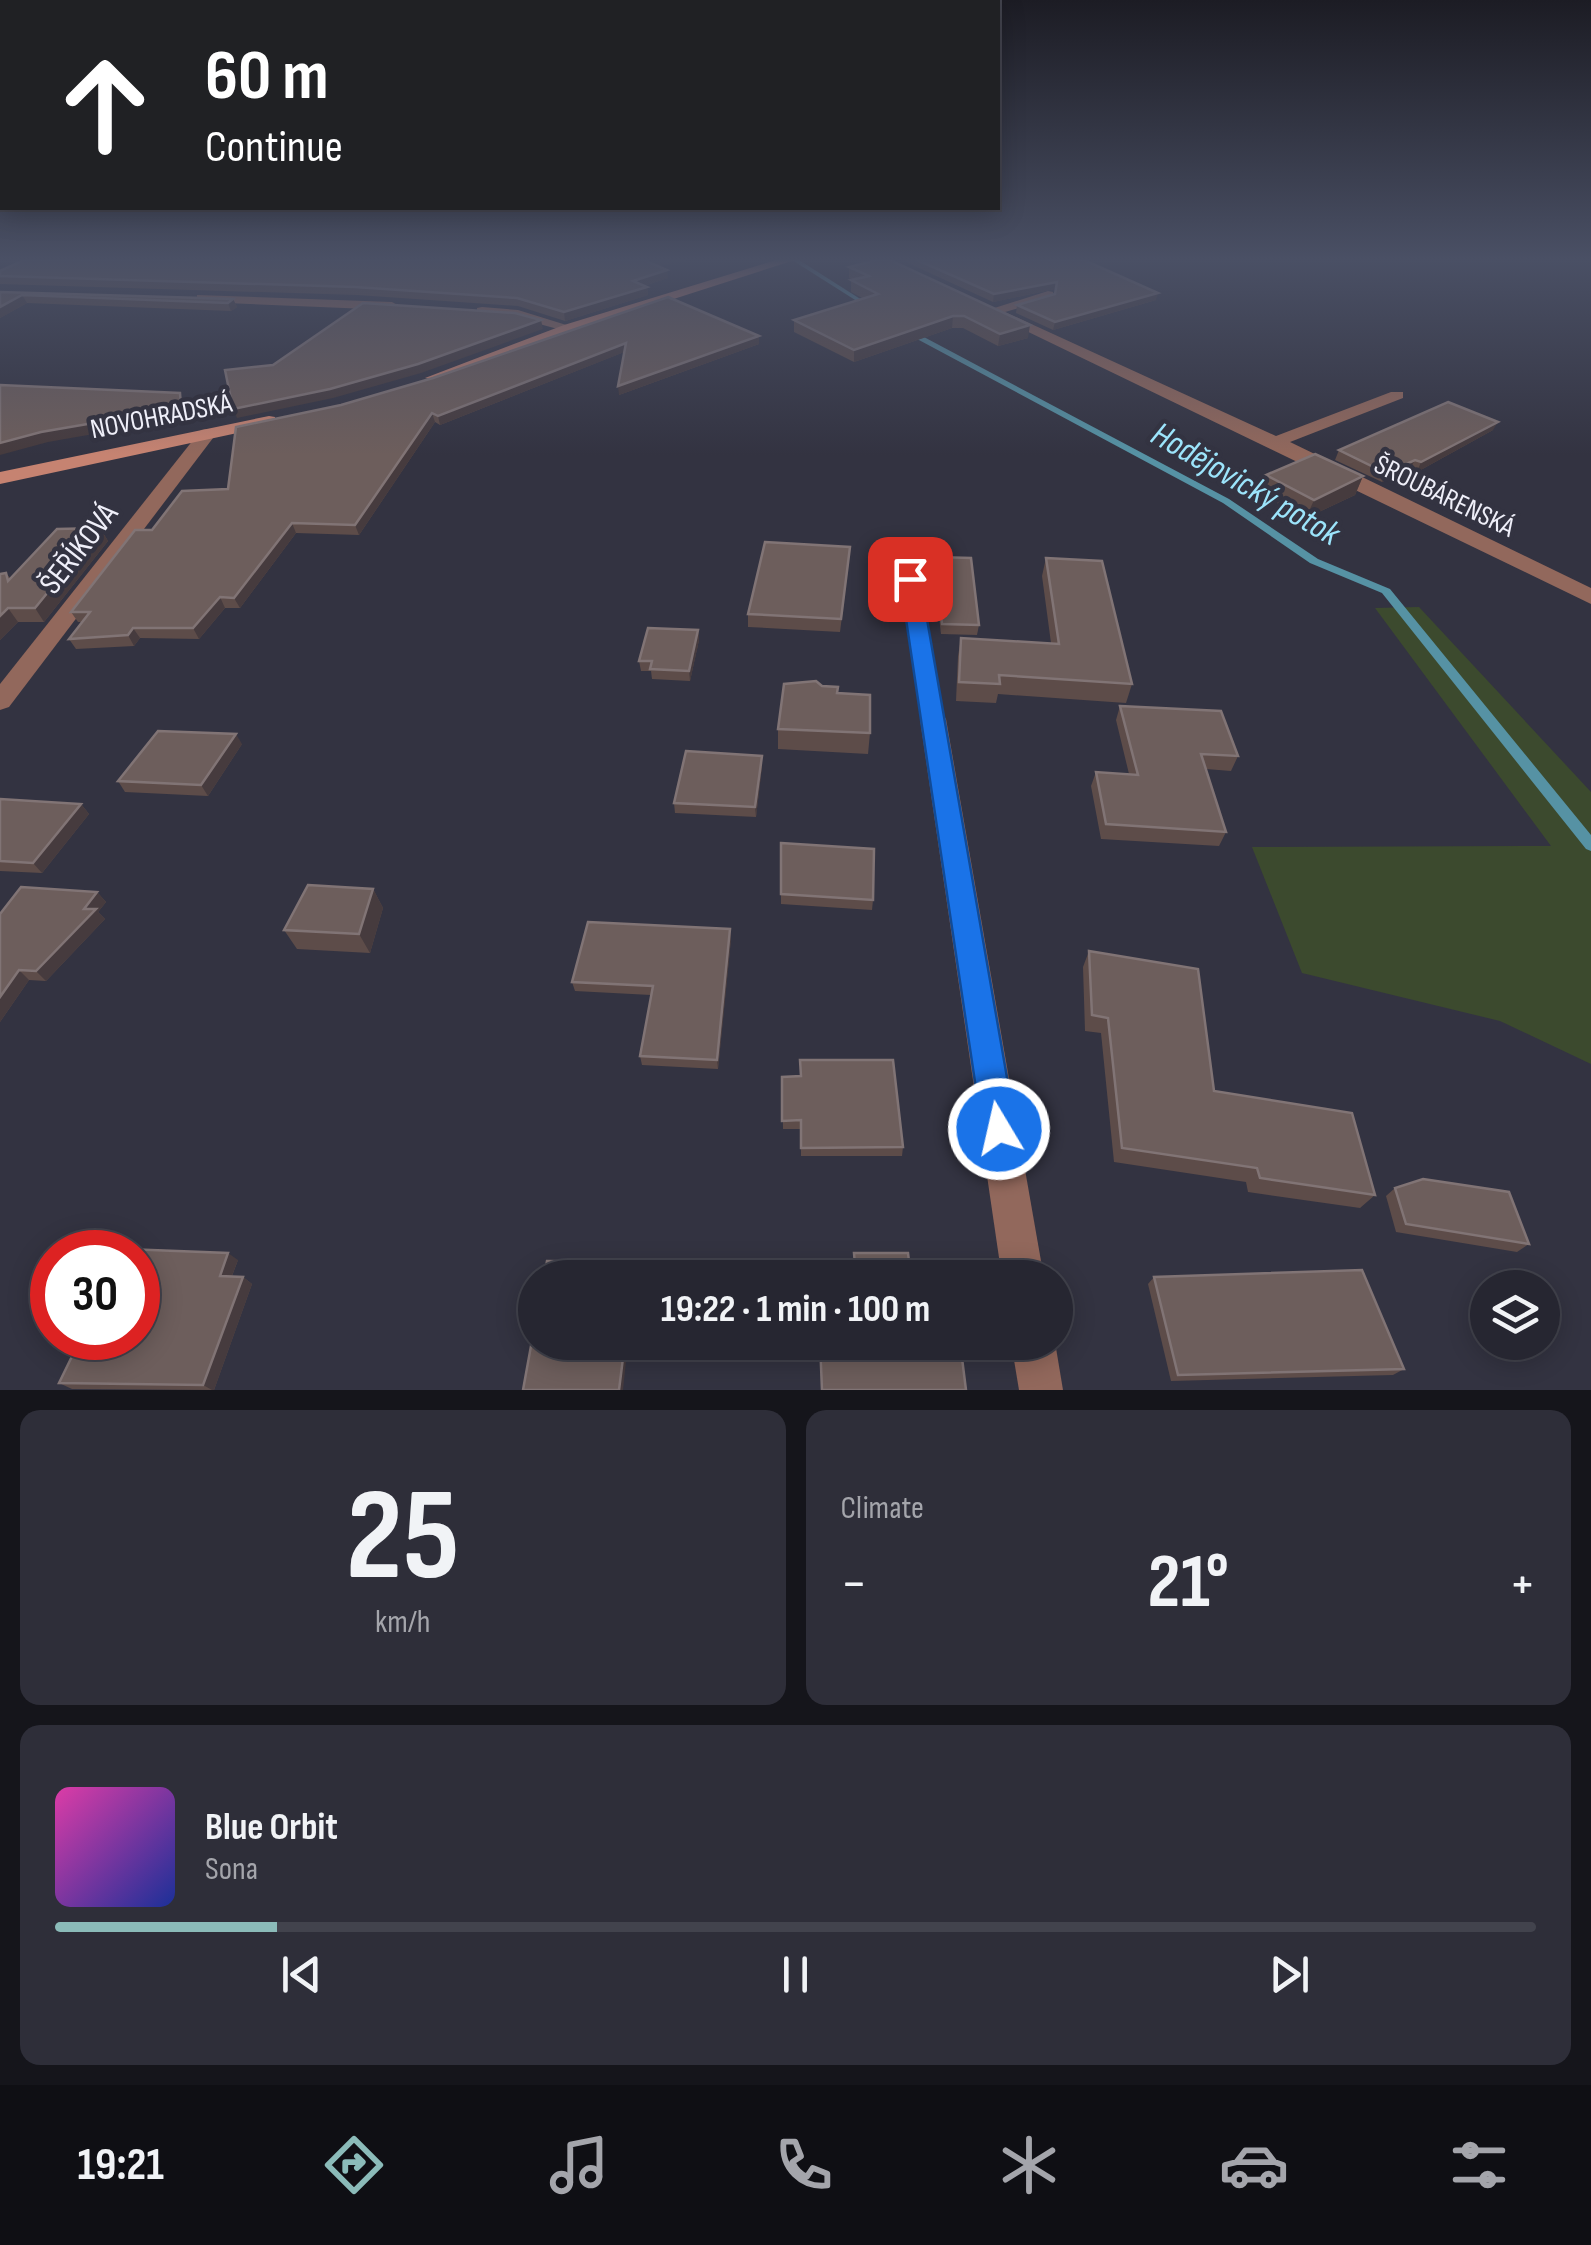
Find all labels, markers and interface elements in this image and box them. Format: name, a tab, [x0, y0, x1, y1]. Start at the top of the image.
text: 60 m	[205, 35, 329, 119]
icon: ahead	[40, 40, 170, 170]
text: Continue	[205, 120, 343, 175]
street label: NOVOHRADSKÁ	[88, 386, 236, 446]
water label: Hodějovický potok	[1143, 413, 1348, 556]
street label: ŠROUBÁRENSKÁ	[1369, 448, 1521, 545]
street label: ŠEŘÍKOVÁ	[32, 495, 127, 602]
pin	[868, 537, 953, 622]
icon: arrive	[883, 552, 938, 607]
position arrow	[947, 1077, 1051, 1181]
speed limit sign: 30	[30, 1230, 160, 1360]
map controls	[1470, 1270, 1560, 1360]
button: layers	[1470, 1270, 1560, 1360]
text: 19:22 · 1 min · 100 m	[661, 1287, 930, 1332]
text: 25	[346, 1460, 460, 1616]
text: Climate	[841, 1489, 924, 1528]
text: 21°	[1148, 1538, 1229, 1629]
text: −	[841, 1551, 867, 1618]
text: +	[1509, 1551, 1536, 1618]
text: km/h	[375, 1603, 430, 1642]
text: Blue Orbit	[205, 1805, 338, 1850]
text: Sona	[205, 1850, 258, 1889]
icon: previous	[274, 1947, 329, 2002]
icon: pause	[768, 1947, 823, 2002]
icon: next	[1262, 1947, 1317, 2002]
icon: directions	[319, 2130, 389, 2200]
icon: music	[544, 2130, 614, 2200]
icon: phone	[769, 2130, 839, 2200]
icon: climate	[994, 2130, 1064, 2200]
icon: car	[1219, 2130, 1289, 2200]
icon: filters	[1444, 2130, 1514, 2200]
text: 19:21	[77, 2138, 164, 2193]

